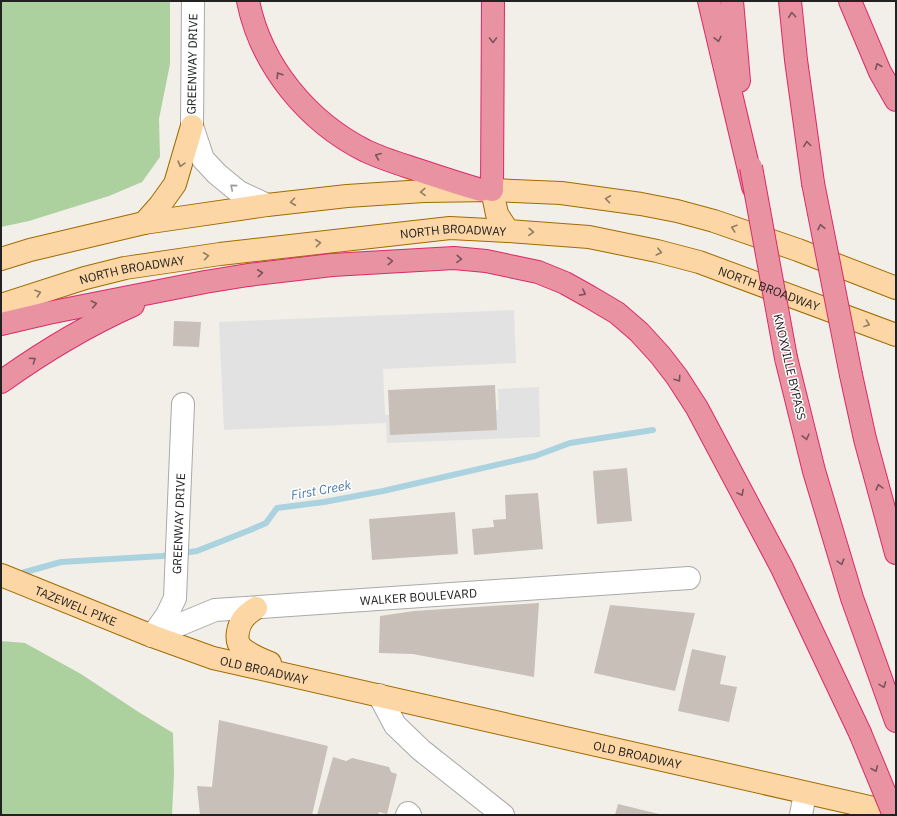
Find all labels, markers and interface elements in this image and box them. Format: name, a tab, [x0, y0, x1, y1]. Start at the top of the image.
one-way arrow	[787, 12, 796, 18]
street label: GREENWAY DRIVE	[184, 13, 200, 115]
one-way arrow	[713, 36, 721, 42]
one-way arrow	[489, 37, 497, 43]
one-way arrow	[874, 63, 882, 70]
one-way arrow	[277, 72, 284, 79]
one-way arrow	[803, 141, 812, 147]
one-way arrow	[375, 153, 383, 161]
one-way arrow	[177, 160, 186, 167]
one-way arrow	[230, 185, 238, 192]
one-way arrow	[420, 187, 426, 196]
one-way arrow	[605, 195, 611, 204]
one-way arrow	[290, 197, 296, 206]
street label: NORTH BROADWAY	[399, 221, 507, 241]
one-way arrow	[817, 224, 826, 230]
one-way arrow	[731, 225, 738, 233]
one-way arrow	[528, 228, 534, 237]
one-way arrow	[315, 239, 321, 248]
one-way arrow	[656, 247, 662, 255]
street label: NORTH BROADWAY	[77, 252, 185, 287]
one-way arrow	[203, 252, 209, 261]
one-way arrow	[456, 254, 462, 263]
one-way arrow	[387, 257, 393, 266]
street label: NORTH BROADWAY	[717, 262, 822, 314]
one-way arrow	[257, 269, 263, 278]
one-way arrow	[579, 288, 586, 295]
one-way arrow	[34, 289, 41, 298]
one-way arrow	[91, 300, 97, 309]
street label: KNOXVILLE BYPASS	[770, 312, 810, 422]
one-way arrow	[863, 320, 870, 328]
one-way arrow	[29, 357, 36, 365]
one-way arrow	[673, 375, 681, 382]
one-way arrow	[801, 434, 809, 440]
street label: GREENWAY DRIVE	[168, 473, 188, 574]
water label: First Creek	[290, 476, 353, 504]
one-way arrow	[875, 484, 884, 491]
one-way arrow	[737, 488, 744, 496]
one-way arrow	[836, 559, 845, 566]
street label: TAZEWELL PIKE	[33, 582, 119, 629]
street label: WALKER BOULEVARD	[359, 585, 477, 608]
street label: OLD BROADWAY	[219, 652, 309, 687]
one-way arrow	[878, 682, 887, 689]
street label: OLD BROADWAY	[592, 737, 683, 772]
one-way arrow	[870, 766, 878, 773]

